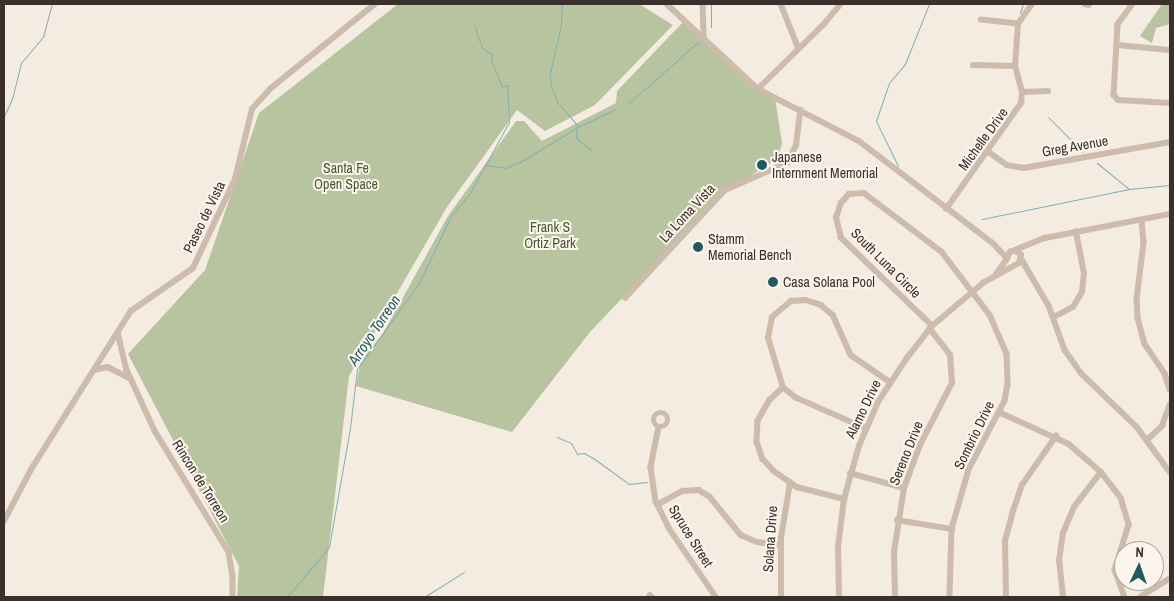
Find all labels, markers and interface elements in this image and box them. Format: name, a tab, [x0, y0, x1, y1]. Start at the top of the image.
street label: Michelle Drive	[955, 104, 1011, 174]
street label: Greg Avenue	[1040, 132, 1110, 160]
place label: Japanese Internment Memorial	[772, 149, 878, 182]
marker: Japanese Internment Memorial	[756, 159, 768, 171]
park label: Santa Fe Open Space	[314, 160, 378, 192]
street label: Paseo de Vista	[179, 178, 229, 256]
street label: La Loma Vista	[656, 180, 718, 246]
park label: Frank S Ortiz Park	[524, 219, 576, 252]
street label: South Luna Circle	[848, 225, 924, 301]
place label: Stamm Memorial Bench	[708, 231, 792, 264]
marker: Stamm Memorial Bench	[692, 241, 704, 253]
place label: Casa Solana Pool	[783, 274, 875, 290]
marker: Casa Solana Pool	[767, 276, 779, 288]
water label: Arroyo Torreon	[344, 291, 404, 369]
street label: Alamo Drive	[842, 377, 884, 441]
street label: Sombrio Drive	[950, 398, 998, 472]
street label: Sereno Drive	[886, 418, 926, 488]
street label: Rincon de Torreon	[169, 437, 233, 525]
street label: Spruce Street	[665, 502, 717, 570]
street label: Solana Drive	[759, 505, 781, 573]
north arrow	[1114, 541, 1164, 591]
text: N	[1135, 543, 1144, 561]

